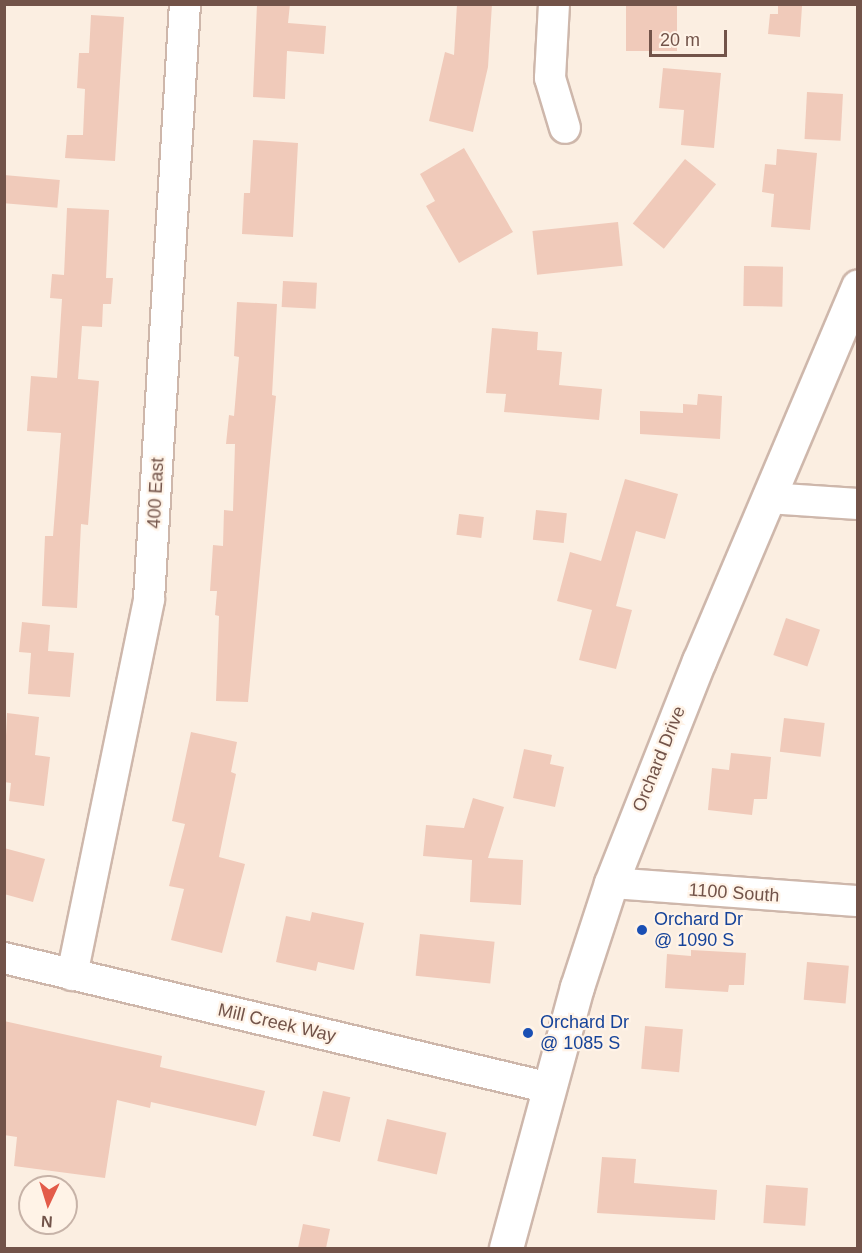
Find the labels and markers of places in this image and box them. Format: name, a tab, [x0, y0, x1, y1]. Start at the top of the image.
place label: Orchard Dr @ 1090 S	[654, 909, 743, 952]
marker: Orchard Dr @ 1090 S	[635, 923, 649, 937]
place label: Orchard Dr @ 1085 S	[540, 1012, 629, 1054]
marker: Orchard Dr @ 1085 S	[521, 1026, 535, 1040]

